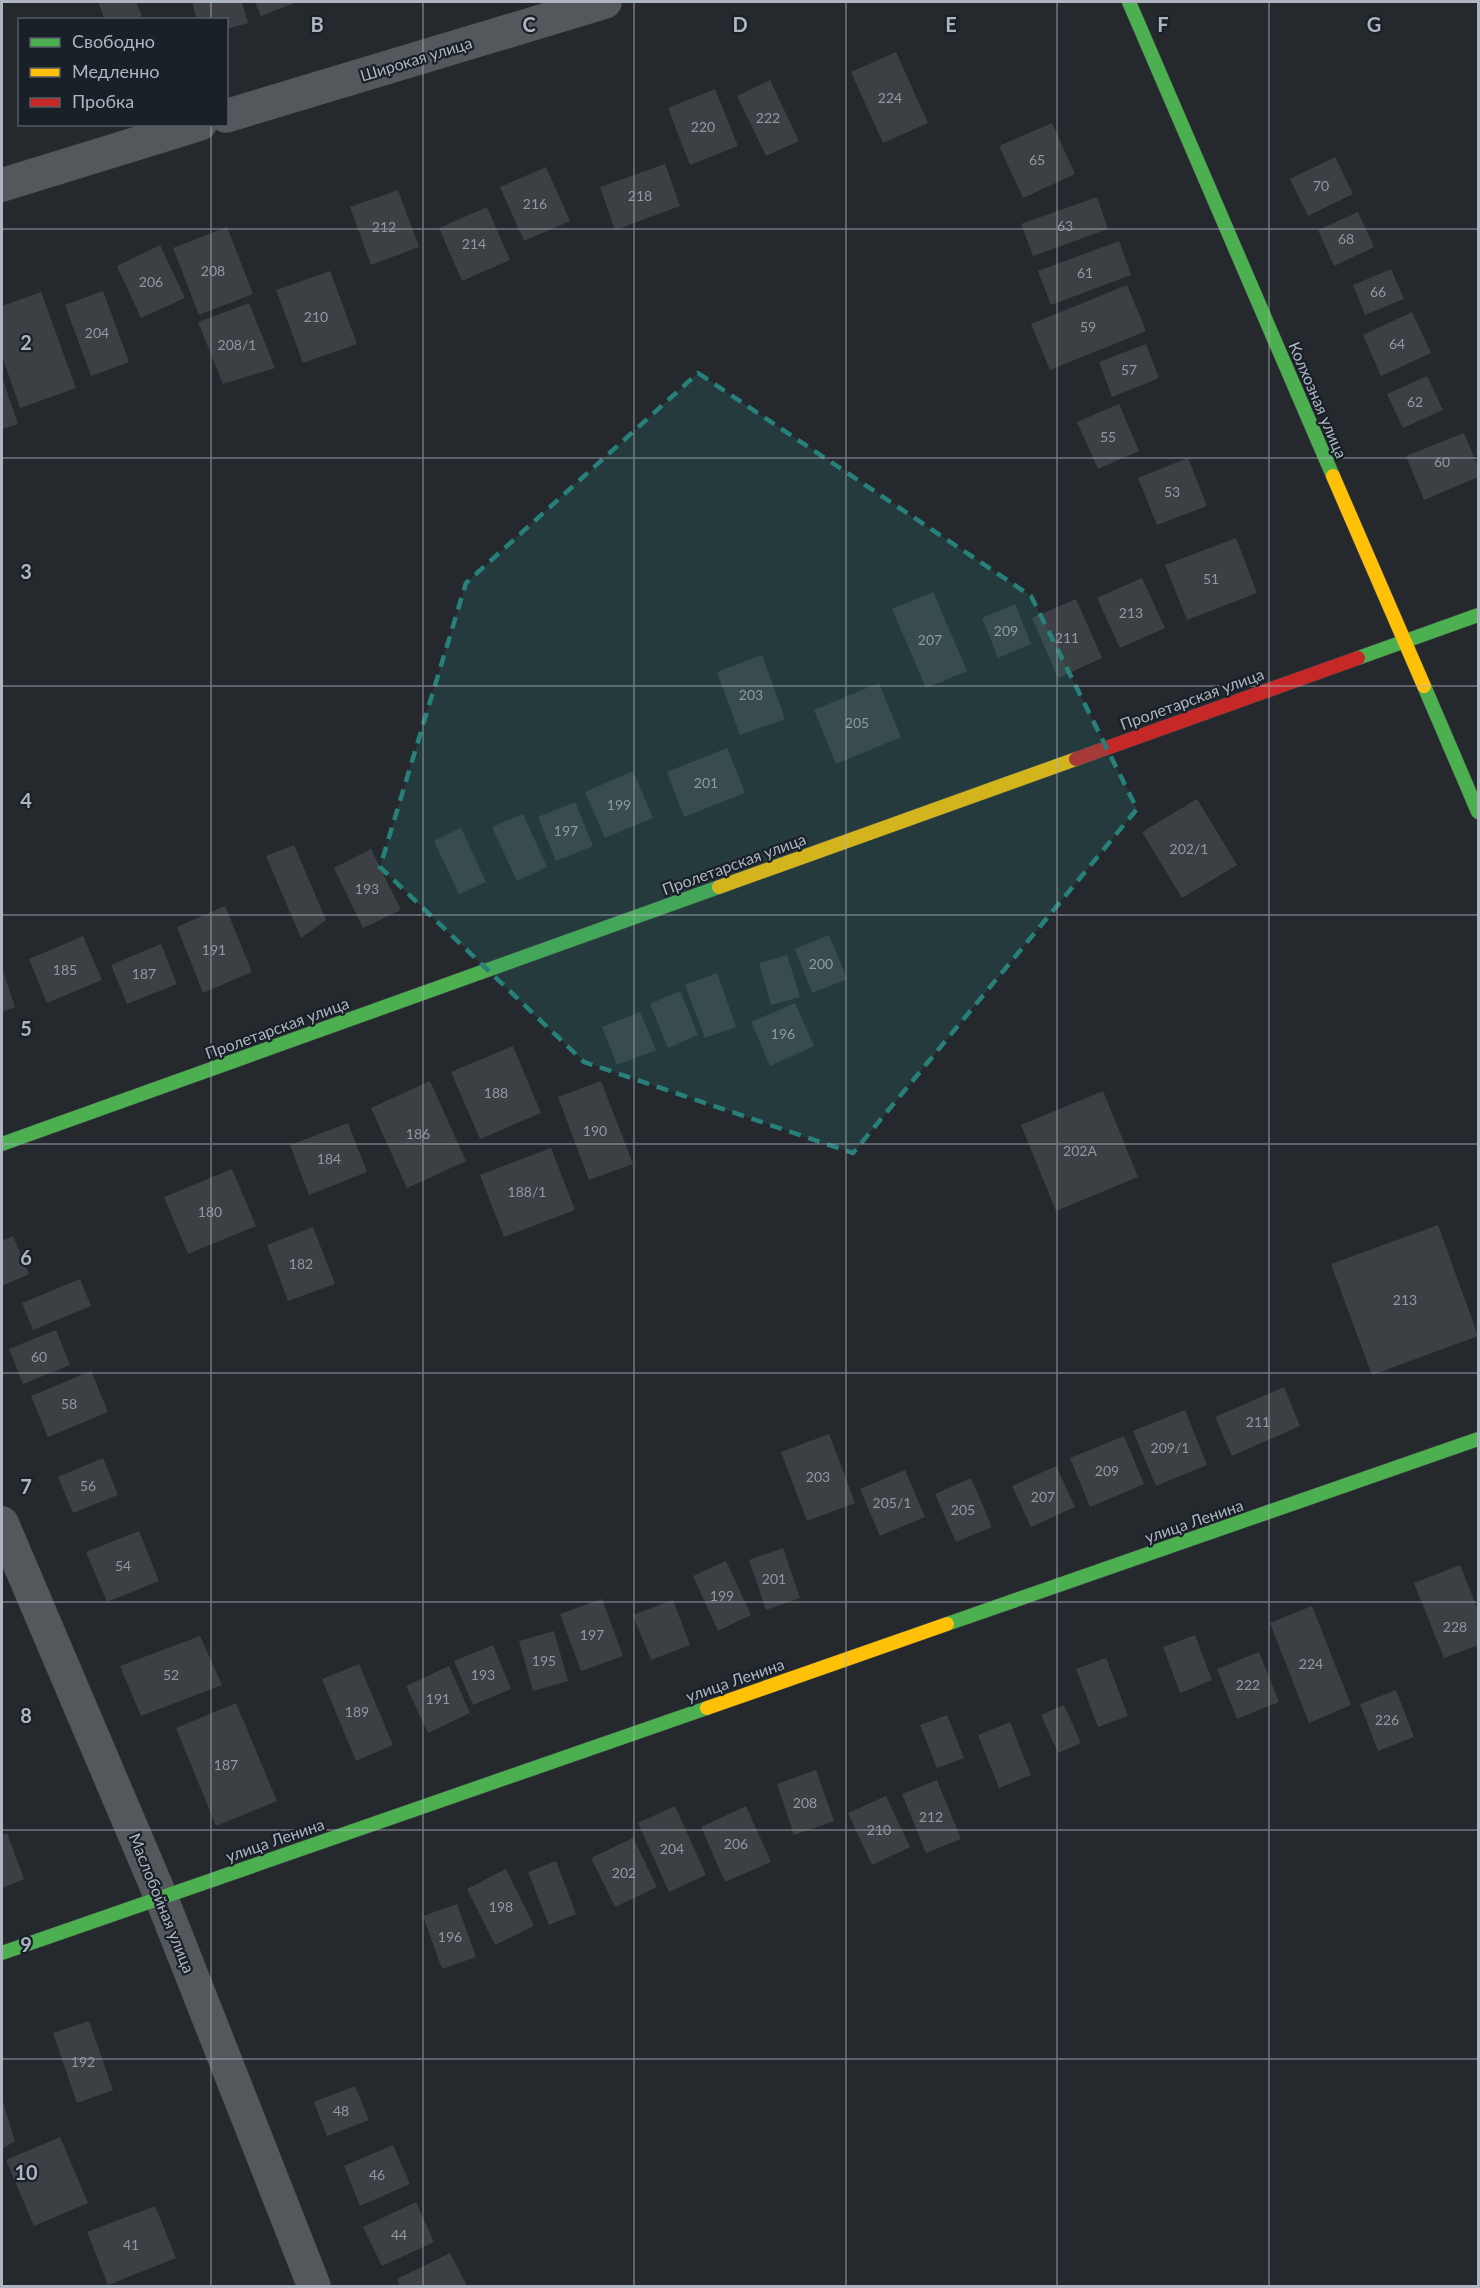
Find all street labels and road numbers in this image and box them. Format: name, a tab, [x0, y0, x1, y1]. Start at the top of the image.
street label: Широкая улица	[357, 32, 474, 85]
street label: Колхозная улица	[1285, 339, 1352, 461]
street label: Пролетарская улица	[1117, 664, 1266, 733]
street label: Пролетарская улица	[659, 829, 808, 898]
street label: Пролетарская улица	[202, 993, 351, 1062]
street label: улица Ленина	[1142, 1495, 1246, 1546]
street label: улица Ленина	[683, 1654, 787, 1705]
street label: улица Ленина	[223, 1814, 327, 1865]
street label: Маслобойная улица	[126, 1830, 199, 1975]

